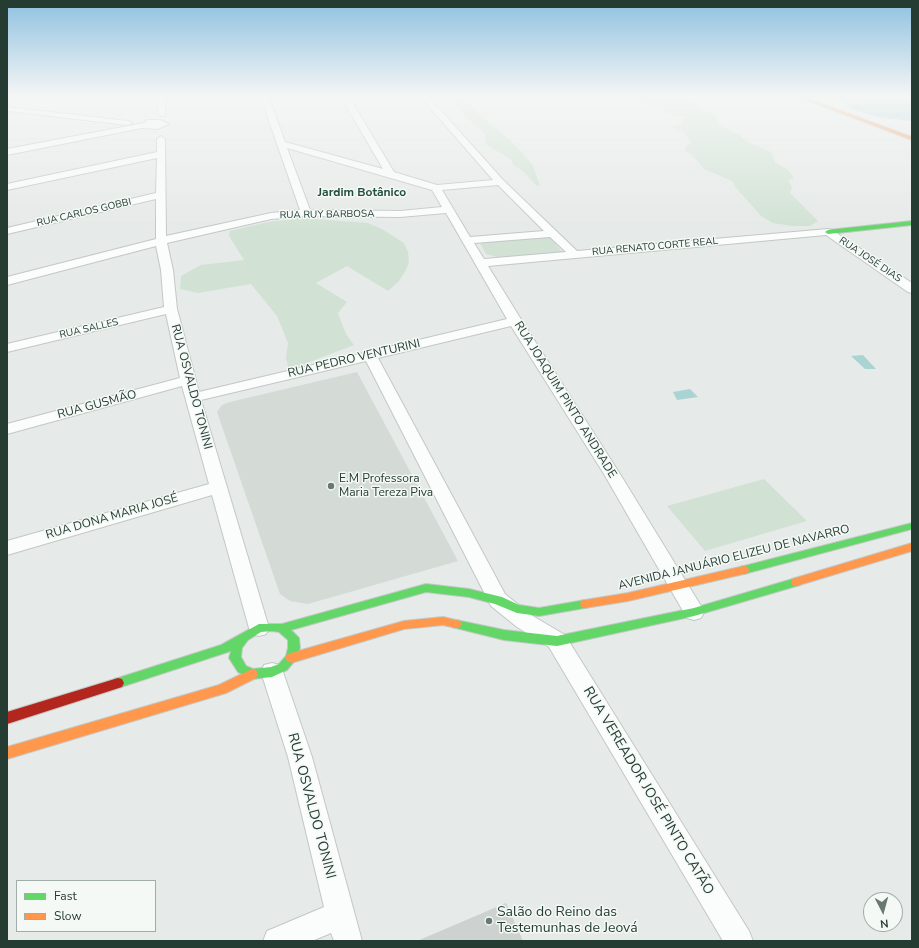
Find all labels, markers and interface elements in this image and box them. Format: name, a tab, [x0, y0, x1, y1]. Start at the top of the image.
district label: Jardim Botânico	[318, 186, 406, 200]
street label: RUA CARLOS GOBBI	[36, 196, 132, 230]
street label: RUA RUY BARBOSA	[280, 208, 374, 222]
street label: RUA JOSÉ DIAS	[837, 235, 903, 285]
street label: RUA RENATO CORTE REAL	[592, 236, 718, 258]
street label: RUA SALLES	[58, 316, 120, 342]
street label: RUA JOAQUIM PINTO ANDRADE	[511, 319, 619, 481]
street label: RUA OSVALDO TONINI	[167, 323, 215, 451]
street label: RUA PEDRO VENTURINI	[286, 337, 422, 381]
street label: RUA GUSMÃO	[56, 388, 138, 422]
place label: E.M Professora Maria Tereza Piva	[339, 472, 433, 500]
marker: E.M Professora Maria Tereza Piva	[326, 481, 336, 491]
street label: RUA DONA MARIA JOSÉ	[44, 491, 180, 543]
street label: AVENIDA JANUÁRIO ELIZEU DE NAVARRO	[617, 522, 851, 594]
street label: RUA VEREADOR JOSÉ PINTO CATÃO	[579, 684, 717, 898]
street label: RUA OSVALDO TONINI	[283, 731, 339, 881]
legend	[16, 880, 156, 932]
text: Fast	[54, 888, 77, 904]
north arrow	[863, 892, 903, 932]
place label: Salão do Reino das Testemunhas de Jeová	[497, 905, 638, 938]
text: Slow	[54, 908, 82, 924]
marker: Salão do Reino das Testemunhas de Jeová	[484, 916, 494, 926]
text: N	[879, 916, 889, 931]

